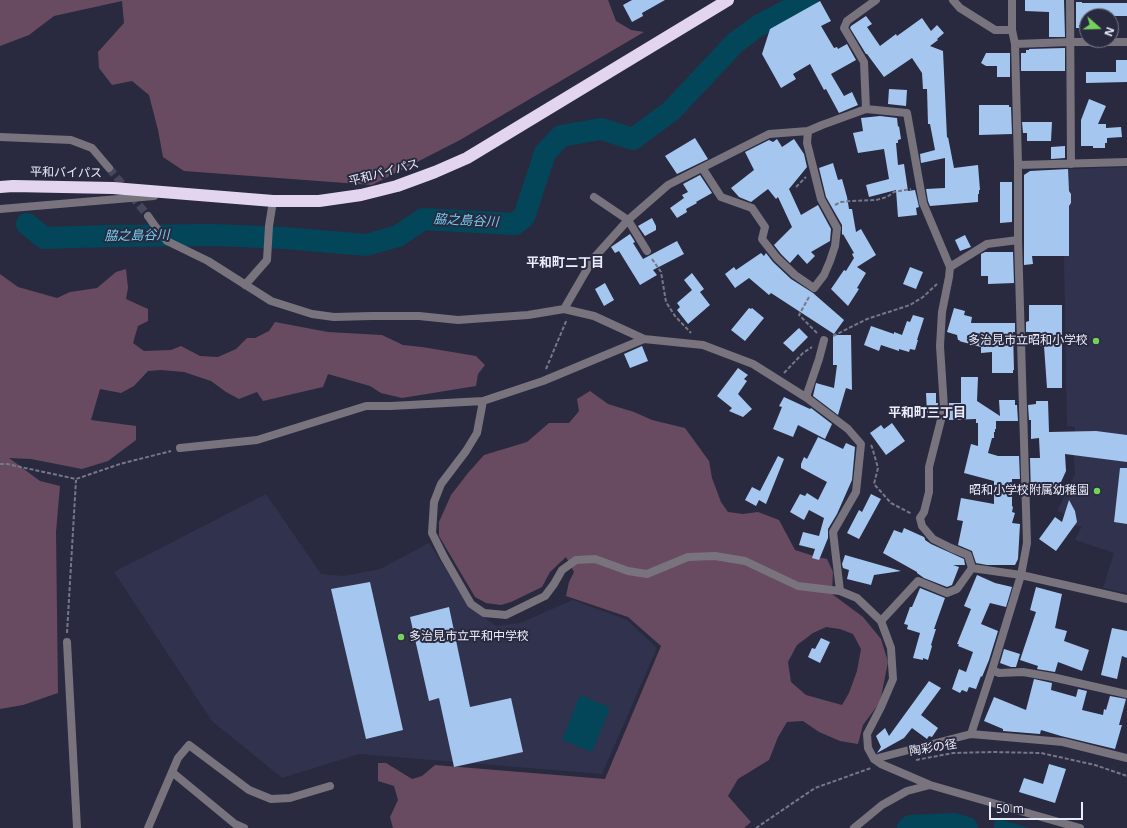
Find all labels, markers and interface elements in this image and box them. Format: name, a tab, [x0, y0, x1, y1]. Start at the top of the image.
north arrow	[1079, 8, 1119, 48]
text: N	[1101, 25, 1118, 39]
street label: 平和バイパス	[347, 157, 421, 189]
street label: 平和バイパス	[30, 165, 102, 181]
water label: 脇之島谷川	[433, 212, 499, 230]
water label: 脇之島谷川	[104, 228, 170, 244]
district label: 平和町二丁目	[526, 255, 604, 271]
place label: 多治見市立昭和小学校	[968, 334, 1088, 348]
marker: 多治見市立昭和小学校	[1091, 336, 1101, 346]
district label: 平和町三丁目	[888, 405, 966, 421]
place label: 昭和小学校附属幼稚園	[969, 484, 1089, 498]
marker: 昭和小学校附属幼稚園	[1092, 486, 1102, 496]
place label: 多治見市立平和中学校	[409, 630, 529, 644]
marker: 多治見市立平和中学校	[396, 632, 406, 642]
street label: 陶彩の径	[908, 737, 958, 759]
scale bar	[991, 794, 1085, 820]
text: 50 m	[996, 800, 1024, 817]

